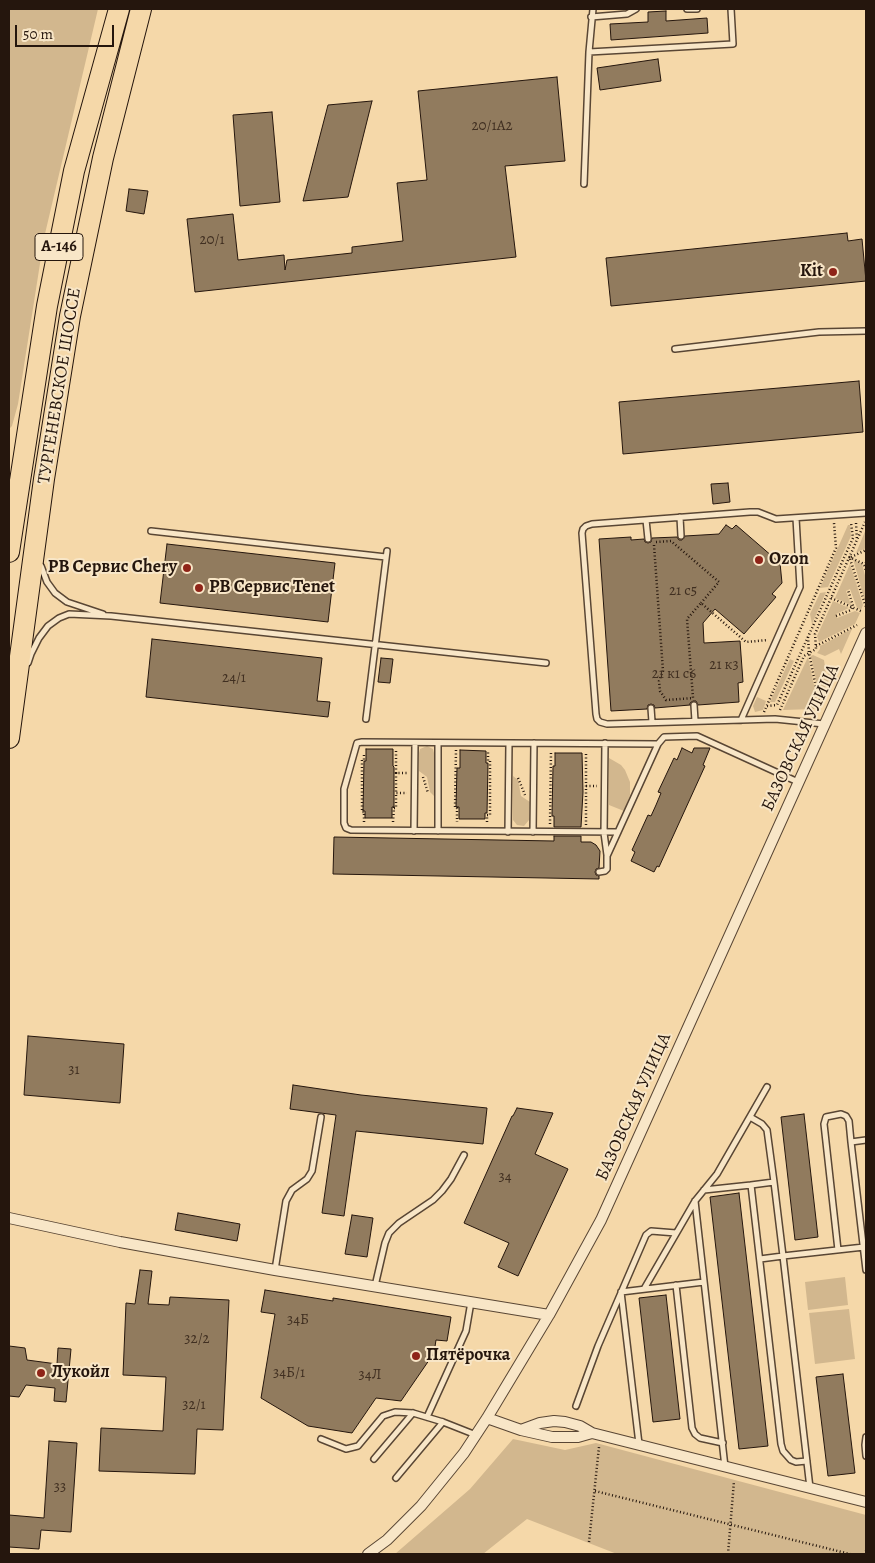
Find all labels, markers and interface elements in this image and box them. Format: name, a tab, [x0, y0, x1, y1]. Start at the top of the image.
scale bar	[18, 15, 116, 47]
text: 50 m	[23, 24, 53, 44]
house number: 20/1А2	[471, 117, 513, 135]
house number: 20/1	[199, 231, 225, 249]
road number: А-146	[35, 233, 83, 260]
place label: Kit	[800, 261, 823, 283]
marker: Kit	[827, 266, 839, 278]
street label: ТУРГЕНЕВСКОЕ ШОССЕ	[34, 286, 86, 486]
place label: Ozon	[769, 549, 809, 571]
marker: Ozon	[753, 554, 765, 566]
place label: PB Сервис Chery	[48, 557, 177, 579]
marker: PB Сервис Chery	[181, 562, 193, 574]
place label: PB Сервис Tenet	[209, 577, 335, 599]
marker: PB Сервис Tenet	[193, 582, 205, 594]
house number: 21 с5	[669, 582, 697, 600]
house number: 21 к3	[709, 656, 739, 674]
street label: БАЗОВСКАЯ УЛИЦА	[757, 661, 845, 815]
house number: 21 к1 с6	[652, 665, 696, 683]
house number: 24/1	[222, 669, 246, 687]
street label: БАЗОВСКАЯ УЛИЦА	[592, 1030, 676, 1184]
house number: 31	[68, 1061, 80, 1079]
house number: 34	[498, 1168, 512, 1186]
house number: 34Б	[287, 1311, 309, 1329]
house number: 32/2	[184, 1330, 210, 1348]
place label: Пятёрочка	[426, 1345, 510, 1367]
marker: Пятёрочка	[410, 1350, 422, 1362]
place label: Лукойл	[51, 1362, 110, 1384]
house number: 34Б/1	[273, 1364, 305, 1382]
house number: 34Л	[359, 1366, 381, 1384]
marker: Лукойл	[35, 1367, 47, 1379]
house number: 32/1	[182, 1396, 206, 1414]
house number: 33	[54, 1478, 66, 1496]

